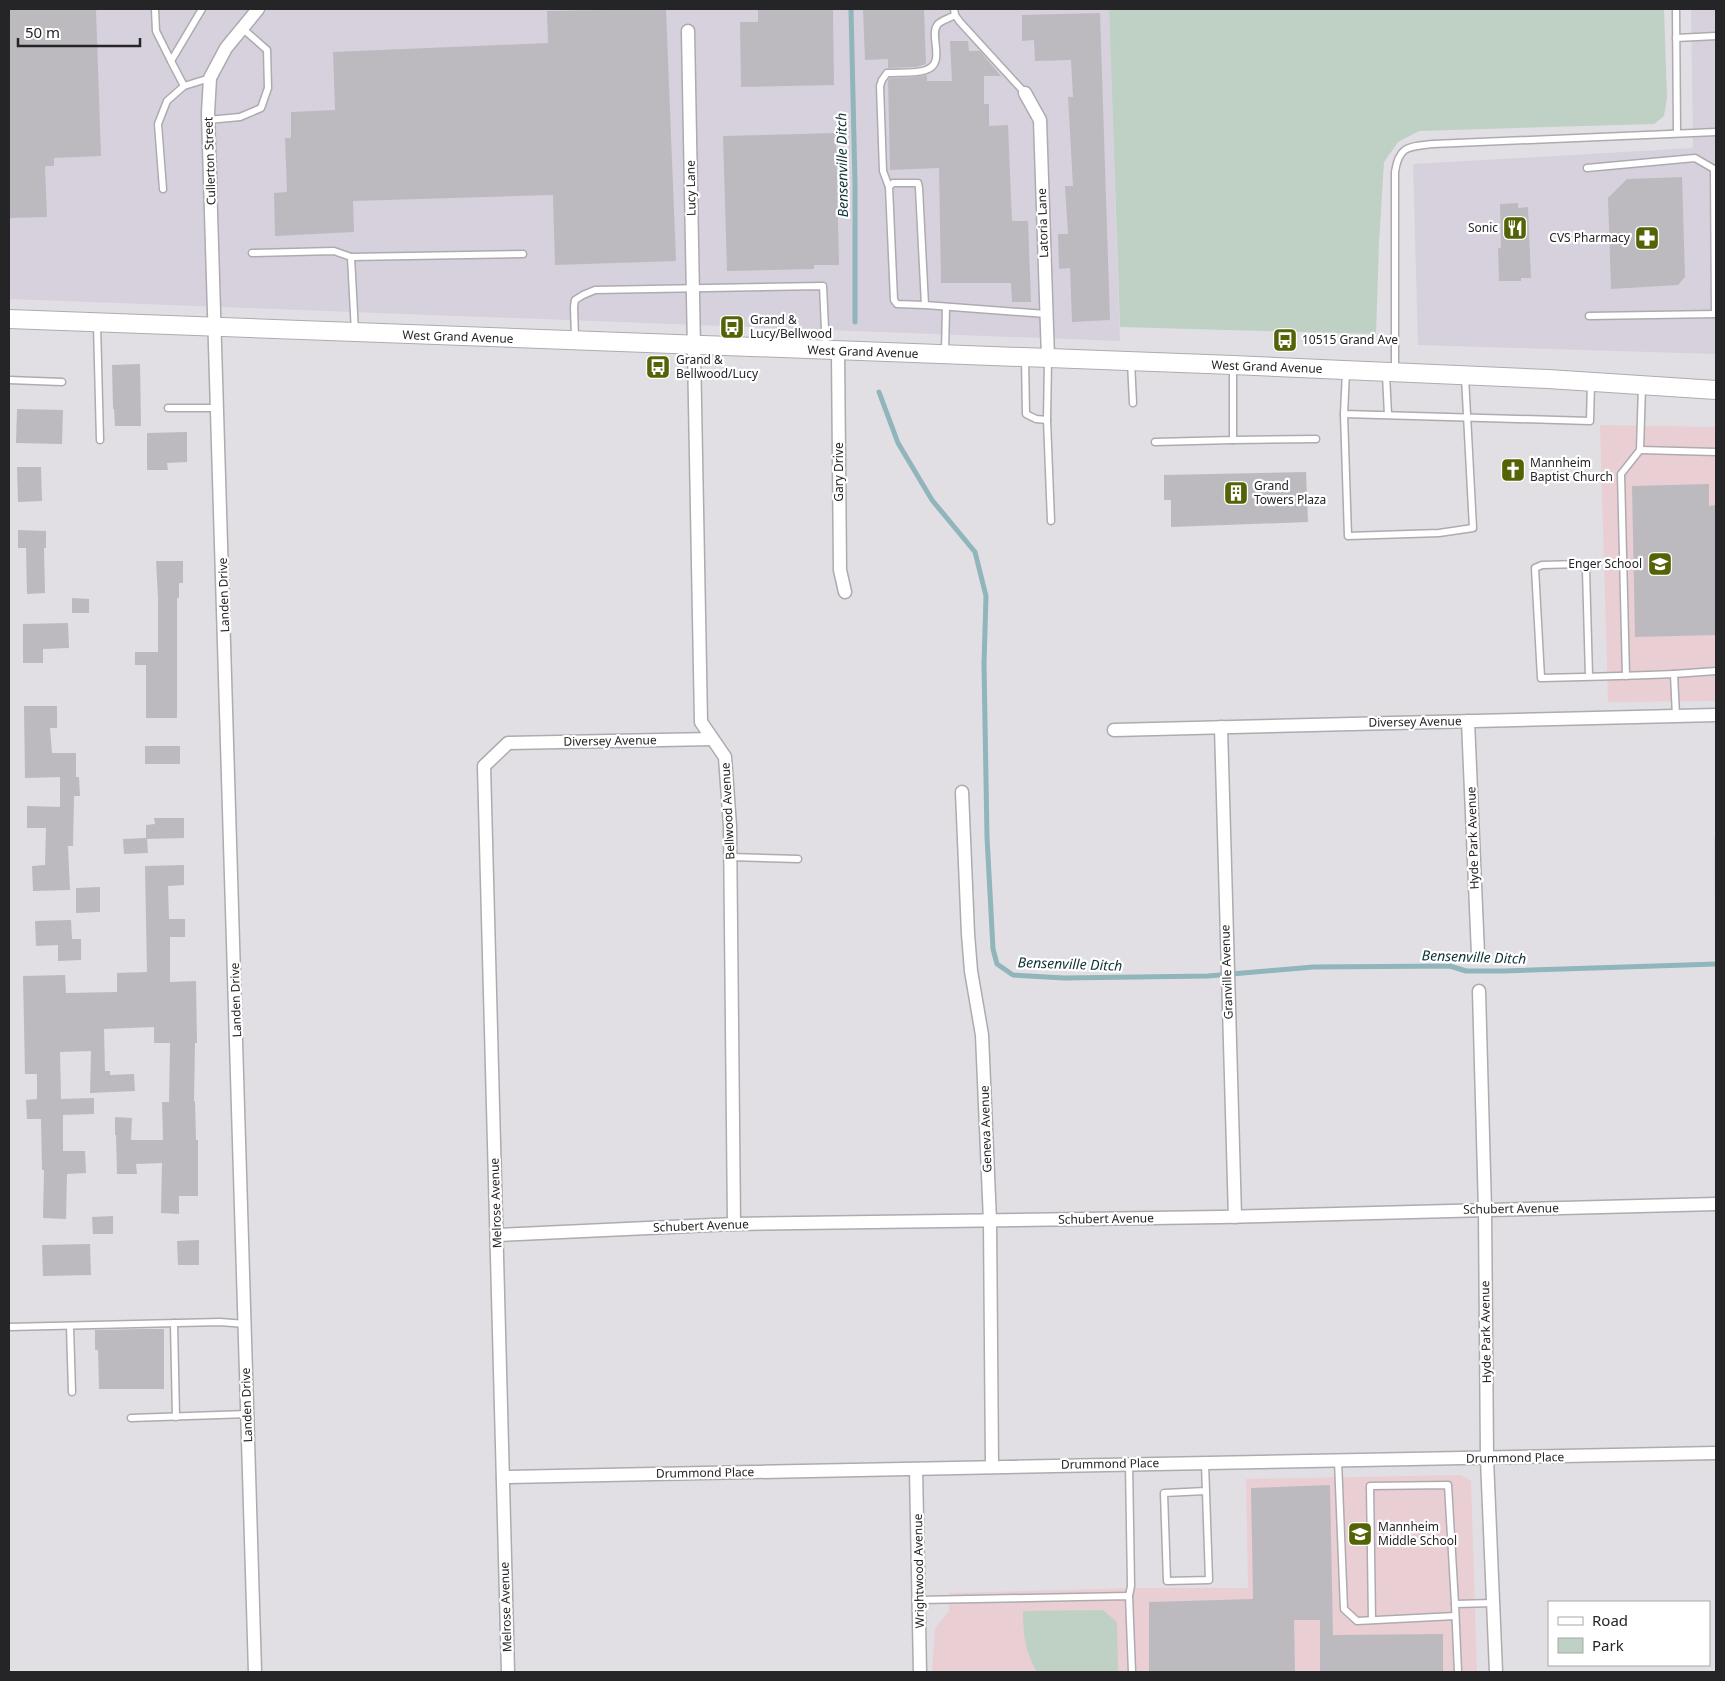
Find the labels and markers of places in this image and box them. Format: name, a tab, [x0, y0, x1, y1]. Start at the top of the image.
restaurant icon: Sonic	[1502, 215, 1528, 241]
place label: Sonic	[1468, 219, 1498, 236]
pharmacy icon: CVS Pharmacy	[1634, 225, 1660, 251]
place label: CVS Pharmacy	[1549, 229, 1631, 246]
place label: Grand & Lucy/Bellwood	[750, 311, 832, 342]
bus stop icon: Grand & Lucy/Bellwood	[719, 314, 745, 340]
bus stop icon: 10515 Grand Ave	[1272, 327, 1298, 353]
place label: 10515 Grand Ave	[1302, 331, 1398, 348]
place label: Grand & Bellwood/Lucy	[676, 351, 759, 382]
bus stop icon: Grand & Bellwood/Lucy	[645, 354, 671, 380]
place label: Mannheim Baptist Church	[1530, 454, 1613, 485]
church icon: Mannheim Baptist Church	[1500, 457, 1526, 483]
place label: Grand Towers Plaza	[1254, 477, 1326, 508]
building icon: Grand Towers Plaza	[1223, 480, 1249, 506]
school or university icon: Enger School	[1647, 551, 1673, 577]
place label: Enger School	[1568, 555, 1642, 572]
place label: Mannheim Middle School	[1378, 1518, 1457, 1549]
school or university icon: Mannheim Middle School	[1347, 1521, 1373, 1547]

